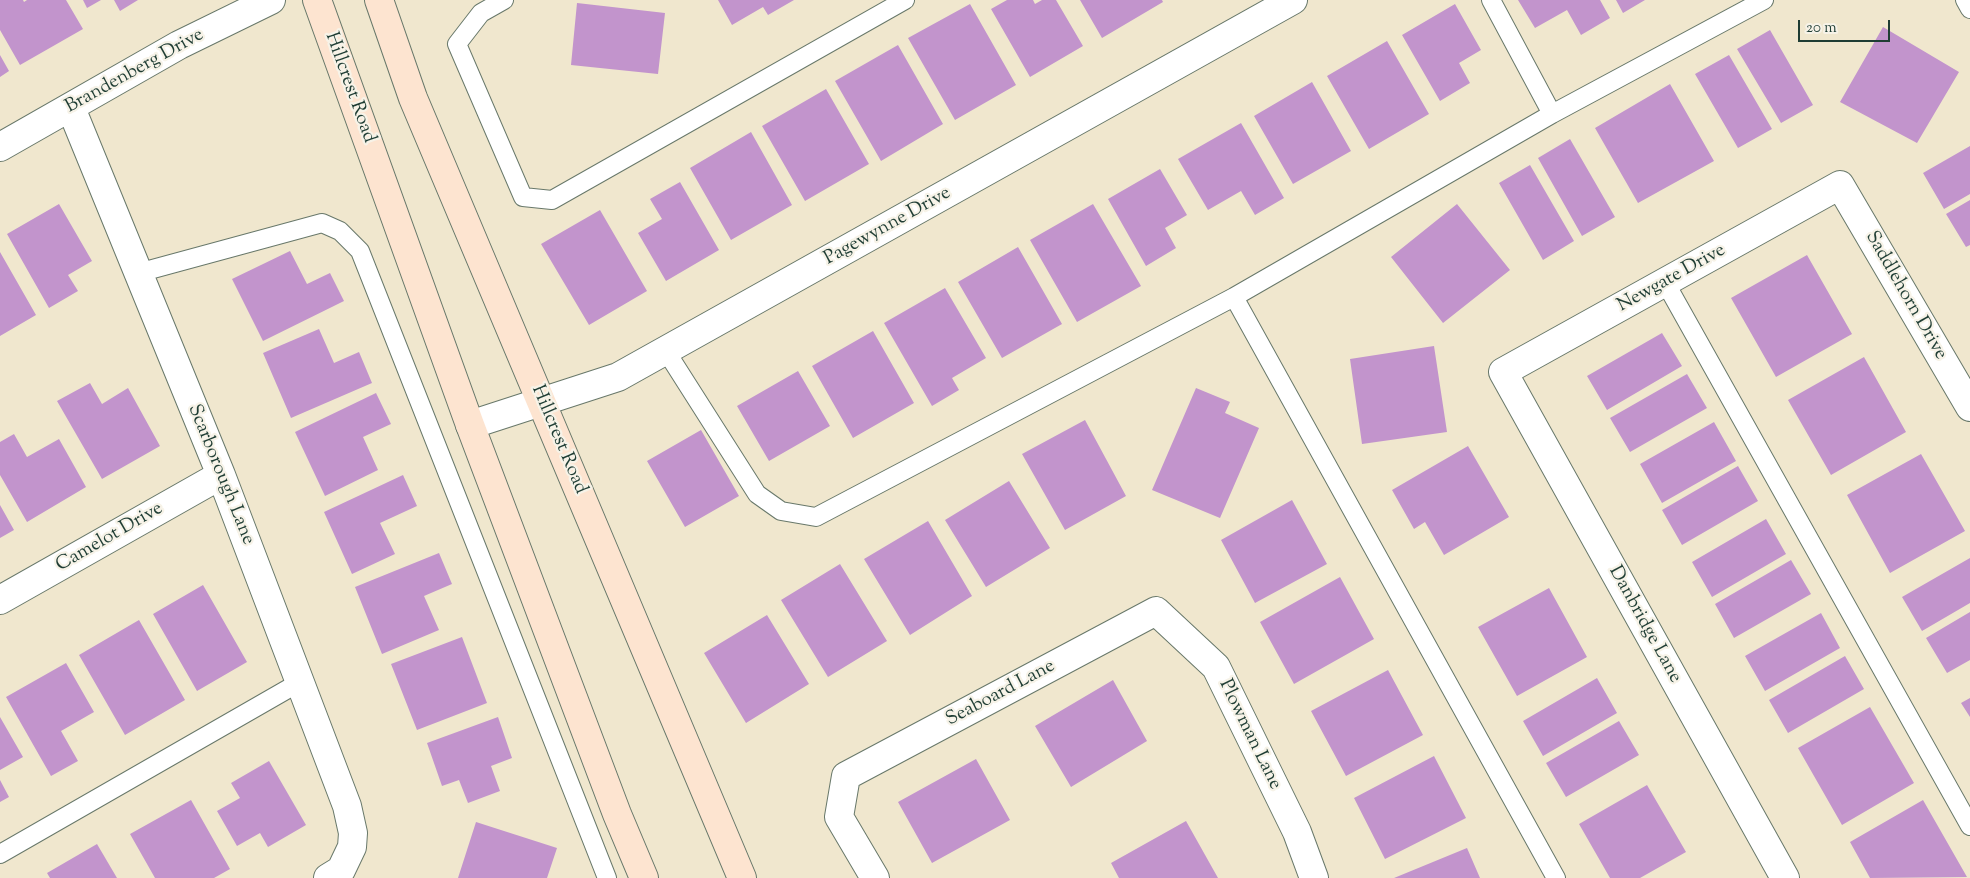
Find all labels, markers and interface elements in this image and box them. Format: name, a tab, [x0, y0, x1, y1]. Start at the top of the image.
scale bar	[1800, 10, 1892, 42]
text: 20 m	[1806, 18, 1837, 39]
street label: Brandenberg Drive	[62, 25, 208, 119]
street label: Hillcrest Road	[318, 30, 380, 146]
street label: Pagewynne Drive	[821, 183, 955, 271]
street label: Saddlehorn Drive	[1859, 228, 1951, 364]
street label: Newgate Drive	[1614, 240, 1730, 318]
street label: Hillcrest Road	[525, 382, 591, 498]
street label: Scarborough Lane	[181, 402, 259, 548]
street label: Camelot Drive	[52, 498, 168, 578]
street label: Danbridge Lane	[1602, 562, 1686, 688]
street label: Seaboard Lane	[943, 656, 1059, 732]
street label: Plowman Lane	[1213, 676, 1285, 794]

